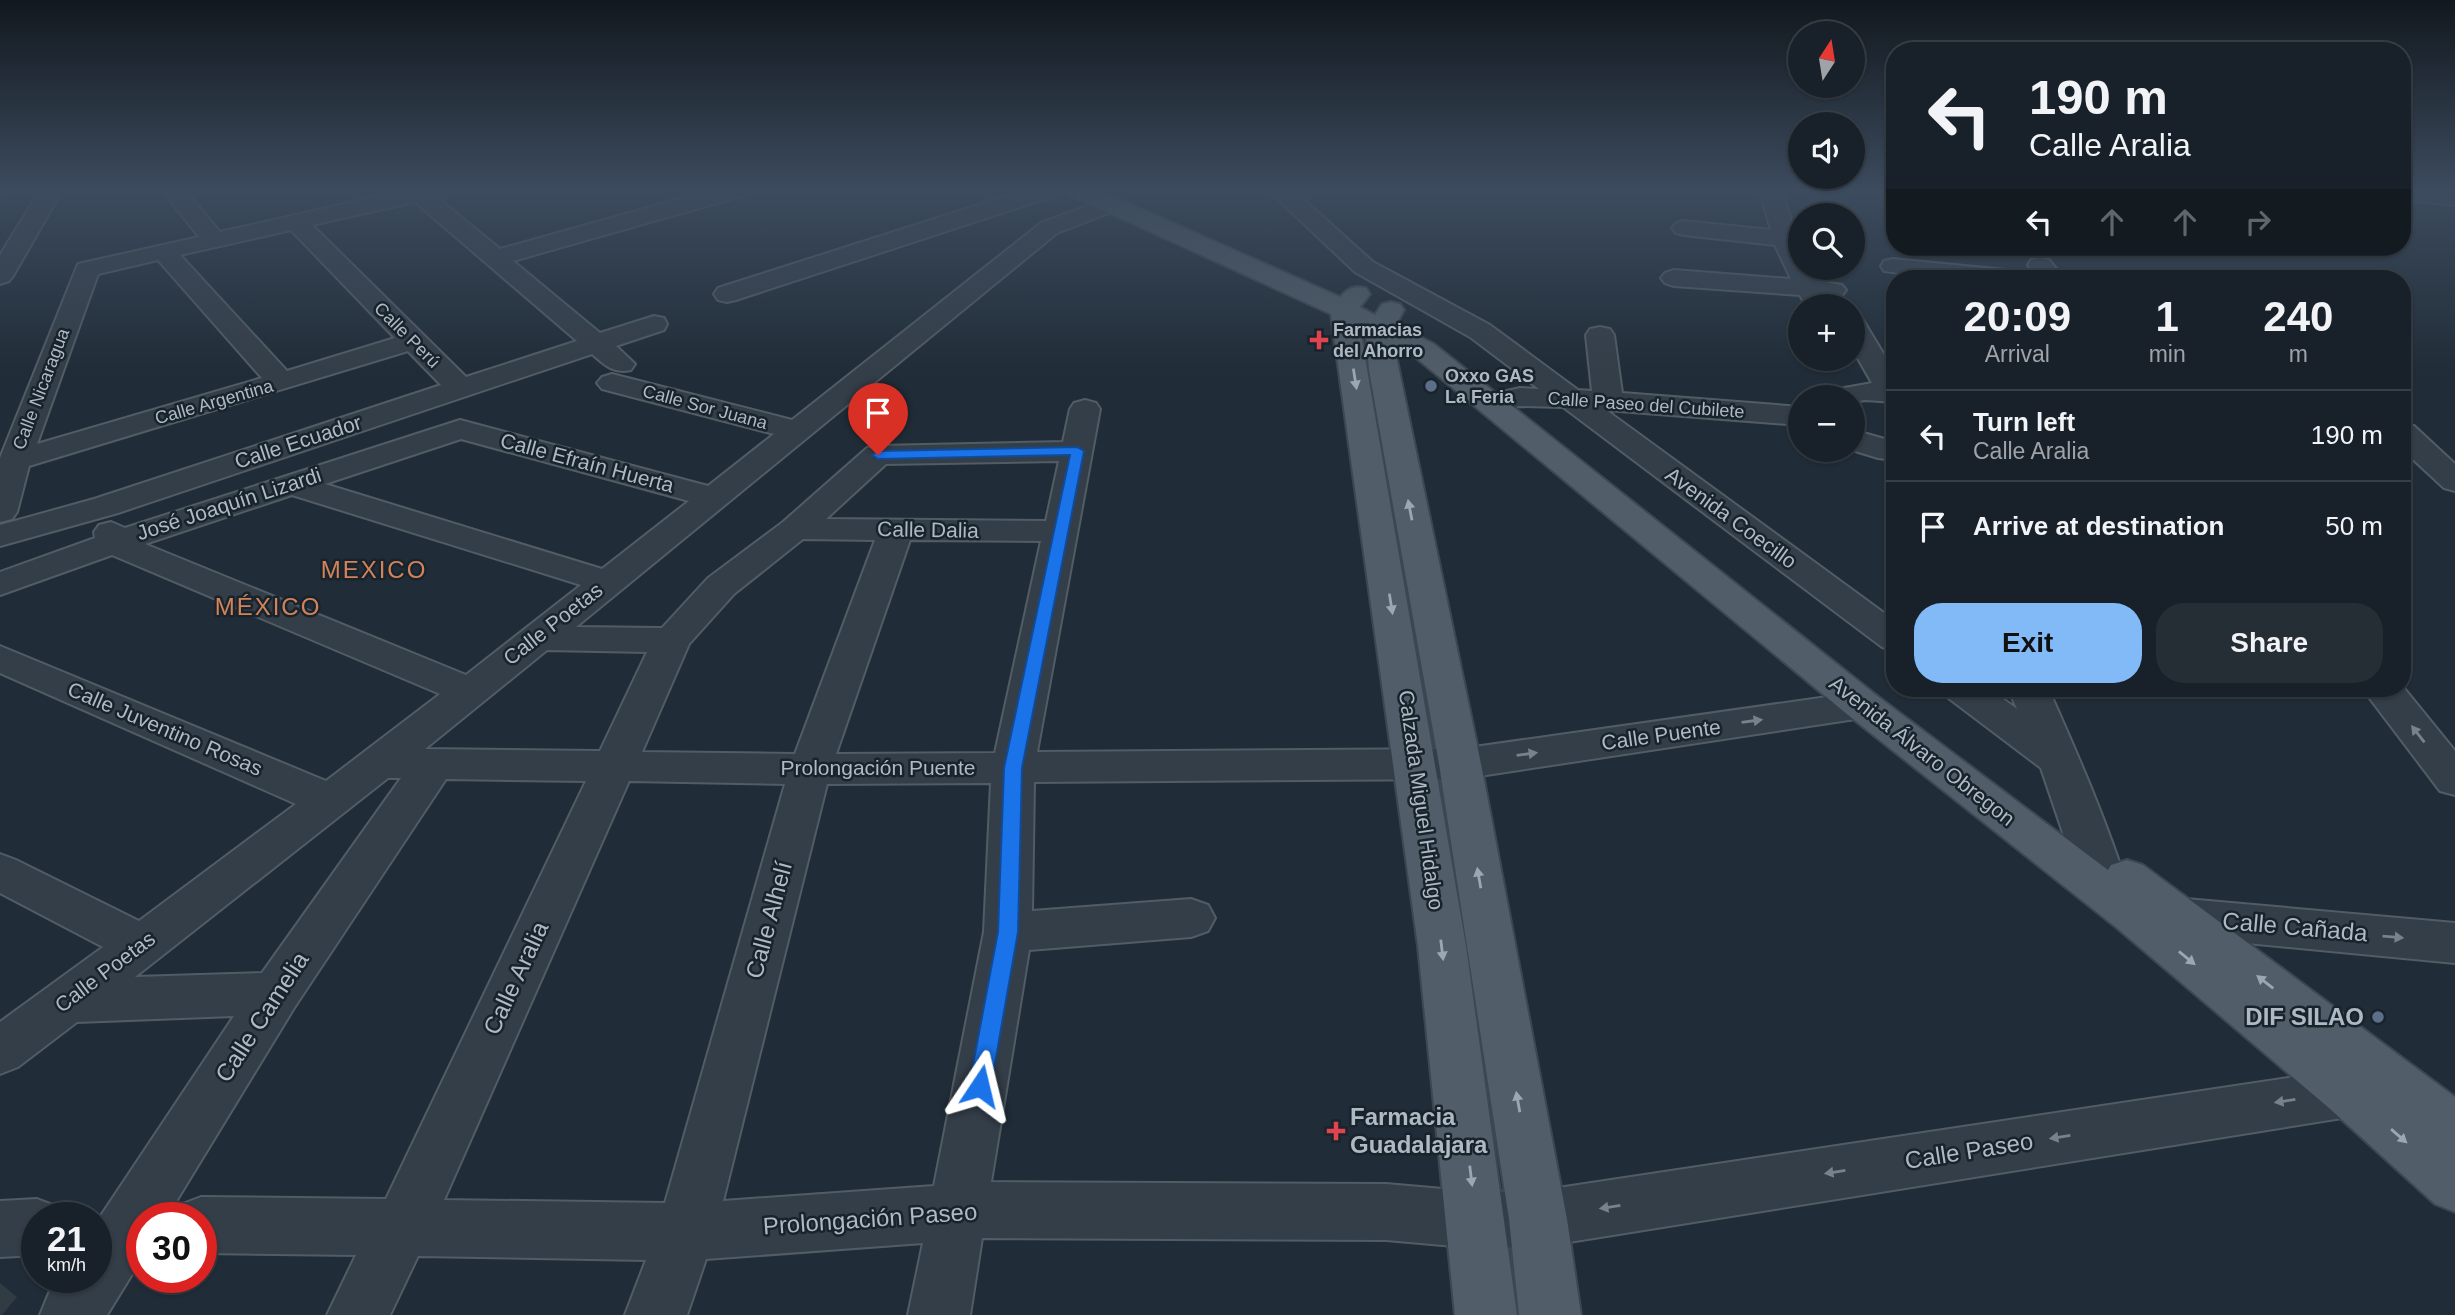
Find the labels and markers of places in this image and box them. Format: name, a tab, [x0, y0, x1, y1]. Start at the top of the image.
place label: Farmacias del Ahorro	[1333, 320, 1423, 361]
marker: Farmacias del Ahorro	[1311, 332, 1327, 348]
place label: Oxxo GAS La Feria	[1445, 366, 1534, 407]
marker: Oxxo GAS La Feria	[1423, 378, 1439, 394]
pin	[848, 383, 908, 455]
place label: DIF SILAO	[2245, 1003, 2364, 1030]
marker: DIF SILAO	[2370, 1009, 2386, 1025]
place label: Farmacia Guadalajara	[1350, 1103, 1488, 1158]
marker: Farmacia Guadalajara	[1328, 1123, 1344, 1139]

